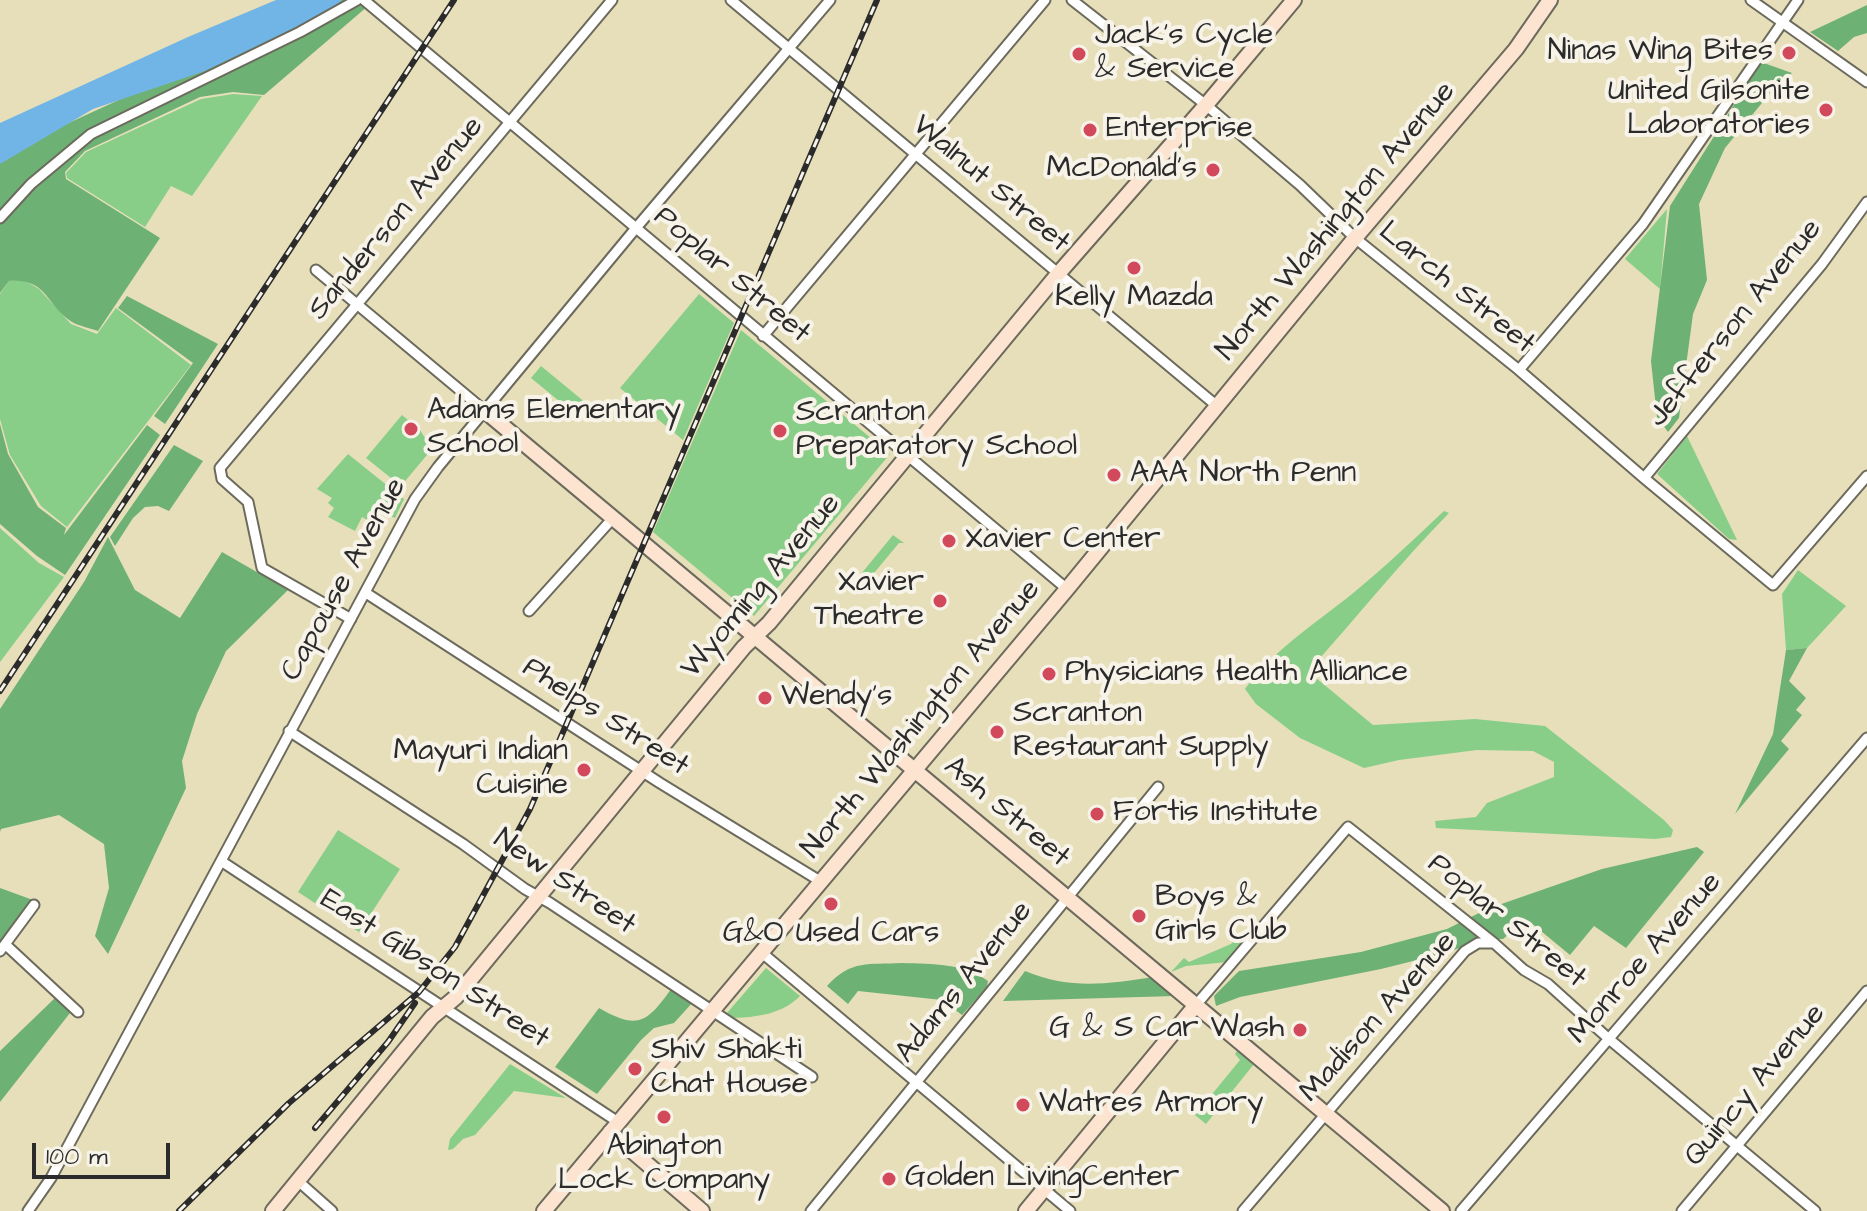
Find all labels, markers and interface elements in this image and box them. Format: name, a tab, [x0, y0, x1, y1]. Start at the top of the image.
place label: Jack's Cycle & Service	[1095, 19, 1273, 90]
place label: Ninas Wing Bites	[1548, 35, 1773, 71]
marker: Ninas Wing Bites	[1780, 44, 1798, 62]
marker: Jack's Cycle & Service	[1070, 45, 1088, 63]
street label: North Washington Avenue	[1210, 75, 1464, 369]
place label: United Gilsonite Laboratories	[1608, 75, 1810, 146]
marker: United Gilsonite Laboratories	[1817, 101, 1835, 119]
street label: Walnut Street	[904, 109, 1076, 261]
street label: Sanderson Avenue	[302, 110, 492, 328]
place label: Enterprise	[1106, 112, 1253, 148]
marker: Enterprise	[1081, 121, 1099, 139]
place label: McDonald's	[1047, 152, 1197, 188]
marker: McDonald's	[1204, 161, 1222, 179]
street label: Poplar Street	[645, 200, 817, 352]
street label: Jefferson Avenue	[1641, 213, 1831, 435]
street label: Larch Street	[1370, 215, 1542, 363]
marker: Kelly Mazda	[1125, 259, 1143, 277]
place label: Kelly Mazda	[1055, 281, 1213, 317]
place label: Adams Elementary School	[427, 394, 681, 464]
place label: Scranton Preparatory School	[796, 396, 1077, 466]
marker: Adams Elementary School	[402, 420, 420, 438]
marker: Scranton Preparatory School	[771, 422, 789, 440]
place label: AAA North Penn	[1130, 457, 1356, 493]
marker: AAA North Penn	[1105, 466, 1123, 484]
street label: Capouse Avenue	[274, 472, 416, 688]
street label: Wyoming Avenue	[674, 488, 850, 686]
place label: Xavier Center	[965, 523, 1161, 559]
marker: Xavier Center	[940, 532, 958, 550]
place label: Xavier Theatre	[814, 566, 924, 636]
street label: North Washington Avenue	[795, 573, 1049, 867]
marker: Xavier Theatre	[931, 592, 949, 610]
street label: Phelps Street	[515, 651, 695, 785]
place label: Physicians Health Alliance	[1065, 656, 1408, 692]
marker: Physicians Health Alliance	[1040, 665, 1058, 683]
place label: Wendy's	[781, 680, 892, 716]
marker: Wendy's	[756, 689, 774, 707]
place label: Scranton Restaurant Supply	[1013, 697, 1268, 768]
marker: Scranton Restaurant Supply	[988, 723, 1006, 741]
place label: Mayuri Indian Cuisine	[393, 735, 568, 806]
street label: Ash Street	[936, 750, 1076, 876]
marker: Mayuri Indian Cuisine	[575, 761, 593, 779]
place label: Fortis Institute	[1113, 796, 1318, 832]
marker: Fortis Institute	[1088, 805, 1106, 823]
street label: New Street	[486, 822, 642, 944]
street label: Poplar Street	[1419, 847, 1593, 997]
street label: Monroe Avenue	[1562, 866, 1730, 1052]
place label: Boys & Girls Club	[1155, 881, 1287, 952]
street label: East Gibson Street	[313, 883, 555, 1057]
marker: G&O Used Cars	[822, 895, 840, 913]
street label: Adams Avenue	[889, 895, 1041, 1071]
marker: Boys & Girls Club	[1130, 907, 1148, 925]
place label: G&O Used Cars	[723, 917, 939, 953]
street label: Madison Avenue	[1293, 926, 1465, 1110]
street label: Quincy Avenue	[1678, 997, 1834, 1175]
place label: G & S Car Wash	[1049, 1012, 1284, 1048]
marker: G & S Car Wash	[1291, 1021, 1309, 1039]
place label: Shiv Shakti Chat House	[651, 1034, 808, 1104]
marker: Shiv Shakti Chat House	[626, 1060, 644, 1078]
place label: Watres Armory	[1039, 1087, 1263, 1123]
marker: Watres Armory	[1014, 1096, 1032, 1114]
marker: Abington Lock Company	[655, 1108, 673, 1126]
scale bar	[36, 1127, 174, 1177]
place label: Abington Lock Company	[558, 1130, 770, 1200]
text: 100 m	[46, 1140, 108, 1174]
place label: Golden LivingCenter	[905, 1161, 1179, 1197]
marker: Golden LivingCenter	[880, 1170, 898, 1188]

